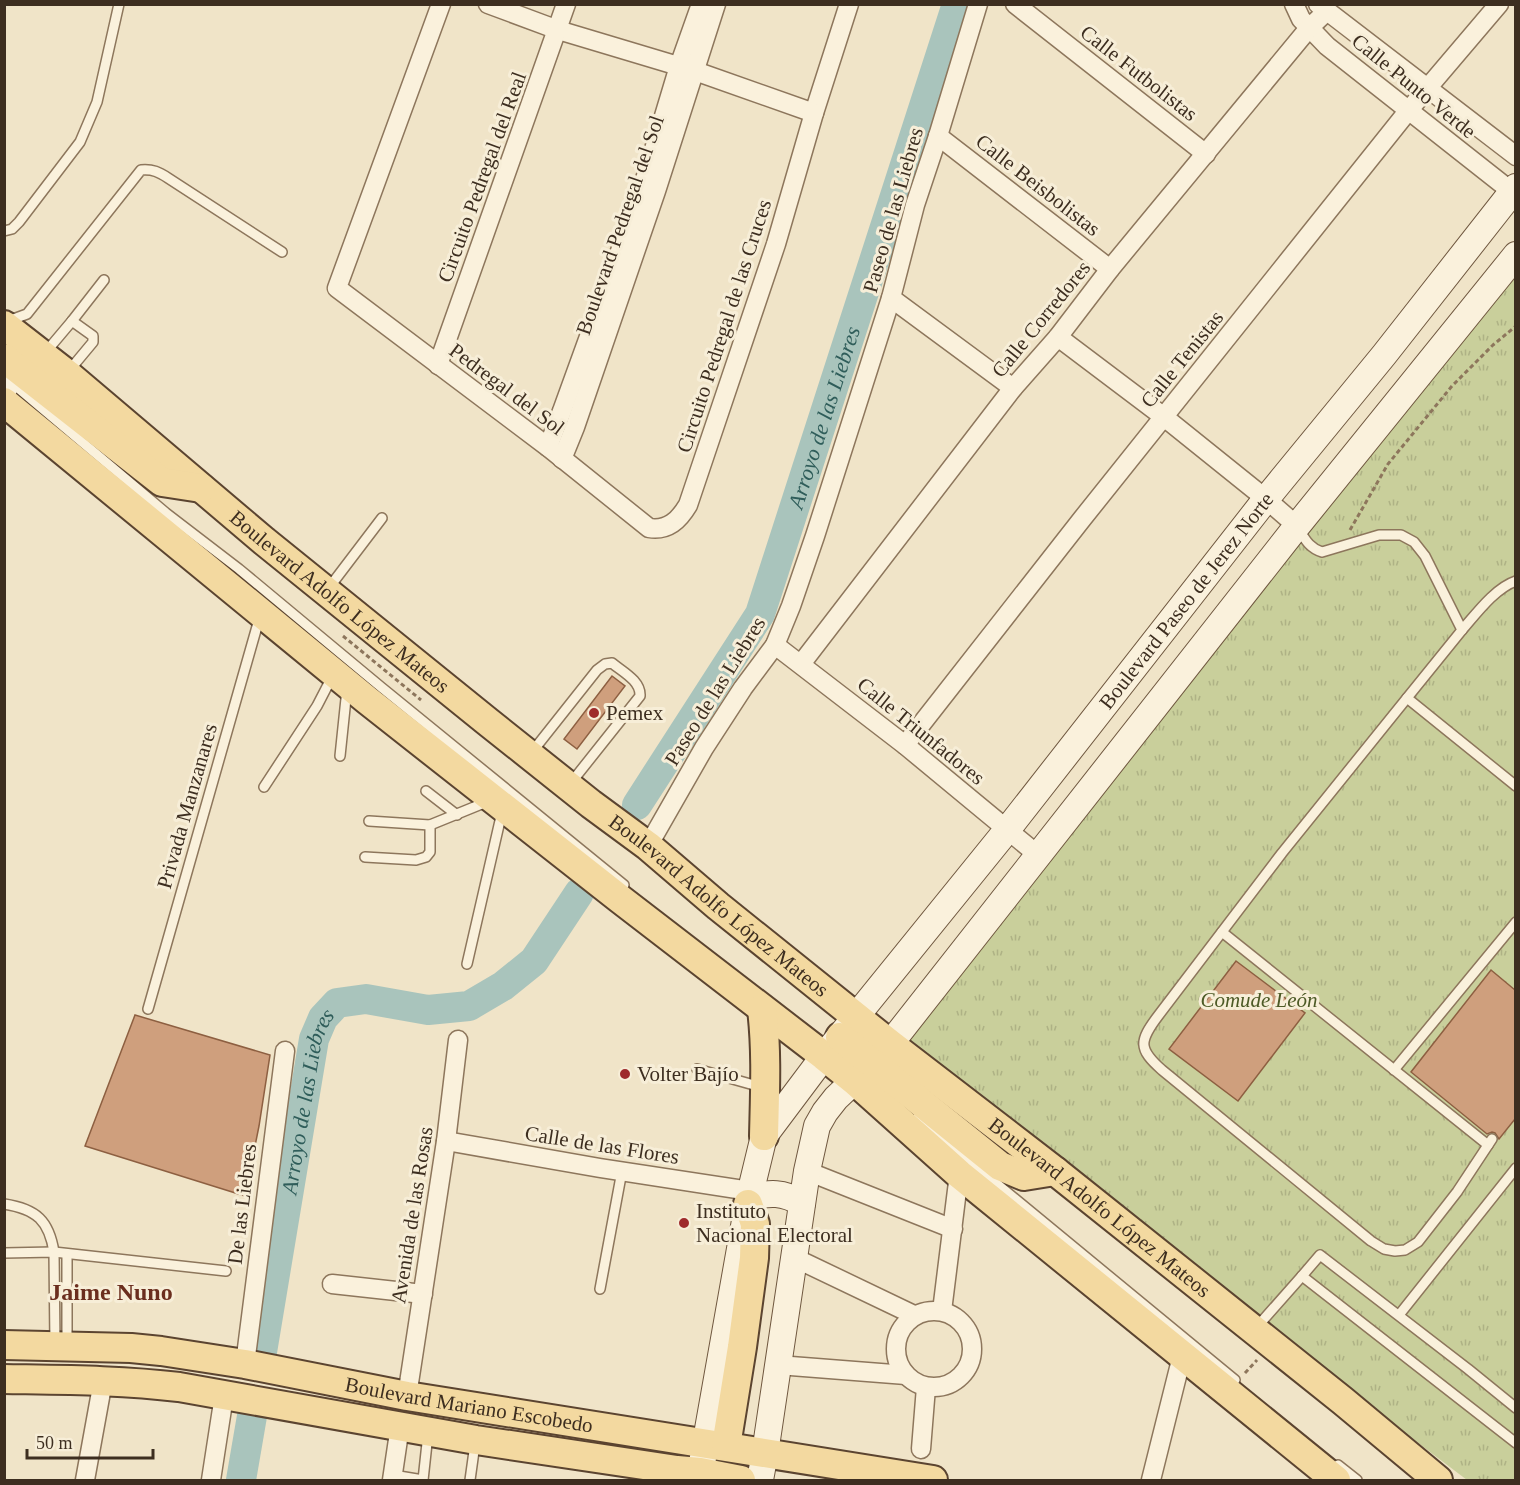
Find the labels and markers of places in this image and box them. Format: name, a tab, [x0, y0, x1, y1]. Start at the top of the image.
place label: Pemex	[606, 701, 664, 725]
marker: Pemex	[587, 706, 601, 720]
place label: Volter Bajío	[637, 1062, 739, 1086]
marker: Volter Bajío	[618, 1067, 632, 1081]
place label: Instituto Nacional Electoral	[696, 1199, 853, 1247]
marker: Instituto Nacional Electoral	[677, 1216, 691, 1230]

